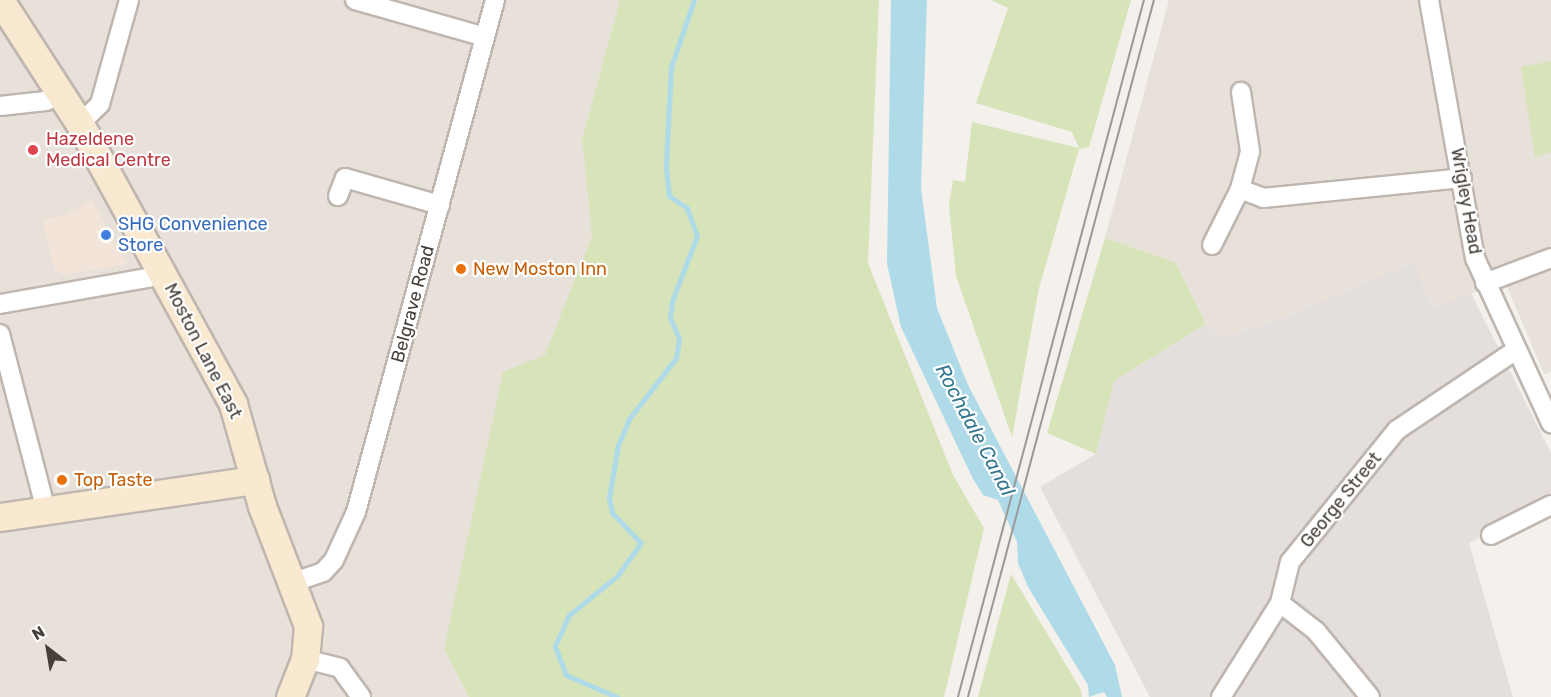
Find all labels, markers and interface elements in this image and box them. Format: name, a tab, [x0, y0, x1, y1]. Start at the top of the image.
place label: Hazeldene Medical Centre	[46, 129, 171, 172]
marker: Hazeldene Medical Centre	[24, 141, 42, 159]
street label: Wrigley Head	[1446, 146, 1486, 256]
place label: SHG Convenience Store	[118, 214, 268, 256]
marker: SHG Convenience Store	[99, 228, 113, 242]
street label: Belgrave Road	[387, 243, 439, 365]
place label: New Moston Inn	[473, 258, 607, 280]
marker: New Moston Inn	[454, 262, 468, 276]
street label: Moston Lane East	[160, 280, 246, 422]
water label: Rochdale Canal	[930, 360, 1020, 500]
street label: George Street	[1296, 448, 1386, 552]
place label: Top Taste	[74, 469, 153, 491]
marker: Top Taste	[55, 473, 69, 487]
north arrow	[18, 619, 78, 679]
text: N	[29, 622, 48, 644]

